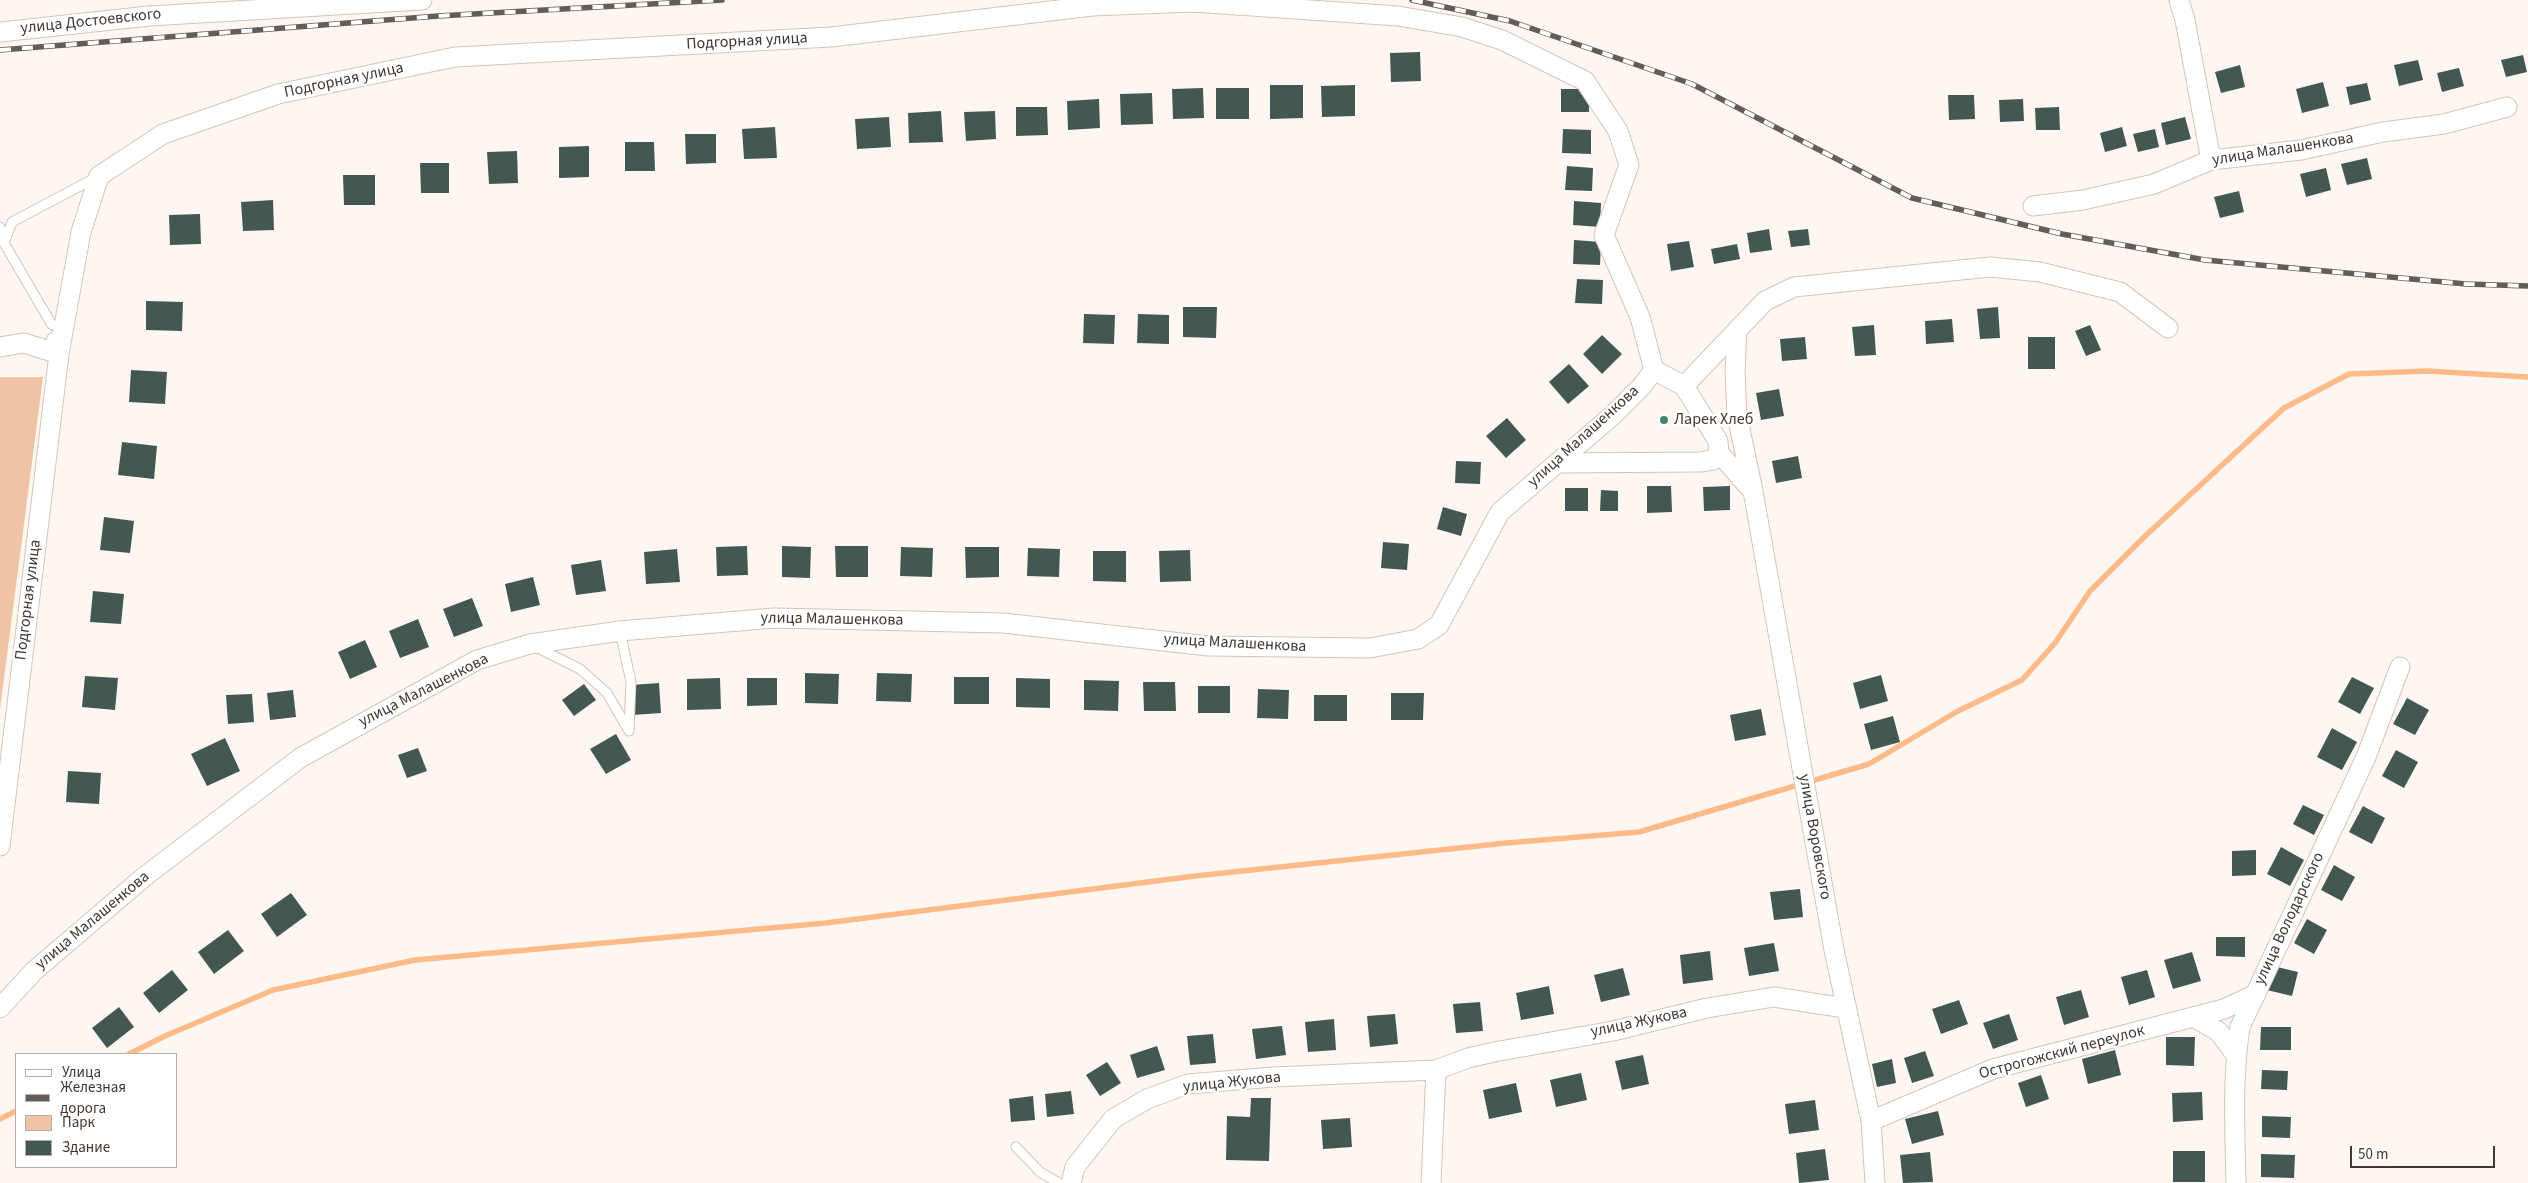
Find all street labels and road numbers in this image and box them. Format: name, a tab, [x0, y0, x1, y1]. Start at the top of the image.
street label: улица Достоевского	[20, 5, 162, 39]
street label: Подгорная улица	[686, 29, 808, 55]
street label: Подгорная улица	[283, 59, 405, 103]
street label: улица Малашенкова	[2211, 129, 2355, 171]
street label: улица Малашенкова	[1525, 382, 1643, 492]
street label: Подгорная улица	[12, 539, 46, 661]
street label: улица Малашенкова	[760, 609, 904, 631]
street label: улица Малашенкова	[1163, 631, 1307, 657]
street label: улица Малашенкова	[356, 650, 492, 732]
street label: улица Воровского	[1794, 773, 1834, 901]
street label: улица Володарского	[2251, 850, 2329, 988]
street label: улица Малашенкова	[32, 868, 154, 974]
street label: улица Жукова	[1589, 1003, 1689, 1043]
street label: Острогожский переулок	[1977, 1022, 2147, 1084]
street label: улица Жукова	[1182, 1068, 1282, 1098]

